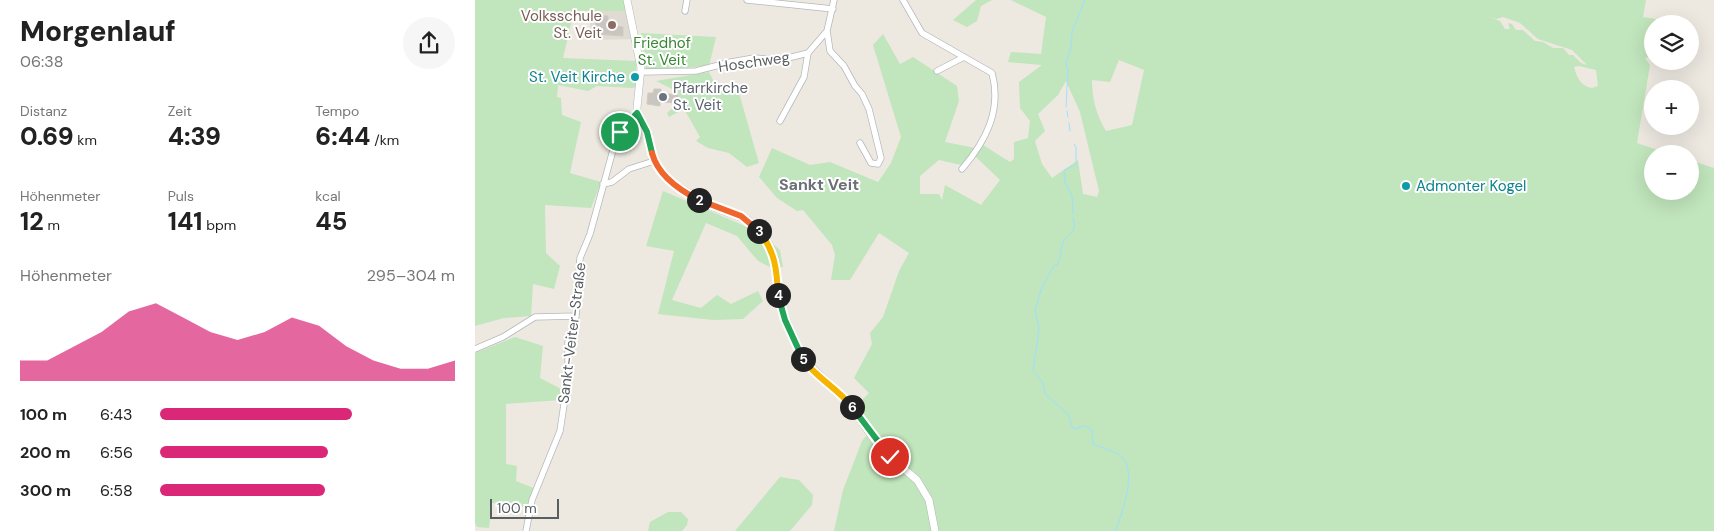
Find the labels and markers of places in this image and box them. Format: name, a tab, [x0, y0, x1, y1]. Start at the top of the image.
place label: Volksschule St. Veit	[521, 6, 602, 43]
marker: Volksschule St. Veit	[606, 19, 618, 31]
place label: St. Veit Kirche	[529, 67, 625, 87]
marker: St. Veit Kirche	[629, 71, 641, 83]
place label: Pfarrkirche St. Veit	[673, 78, 748, 115]
marker: Pfarrkirche St. Veit	[657, 91, 669, 103]
pin	[599, 111, 641, 153]
place label: Admonter Kogel	[1416, 176, 1526, 196]
marker: Admonter Kogel	[1400, 180, 1412, 192]
pin: 2	[687, 188, 711, 212]
pin: 3	[747, 218, 771, 244]
pin: 4	[765, 282, 791, 308]
pin: 5	[791, 346, 815, 372]
pin: 6	[839, 394, 865, 420]
pin	[869, 436, 911, 478]

